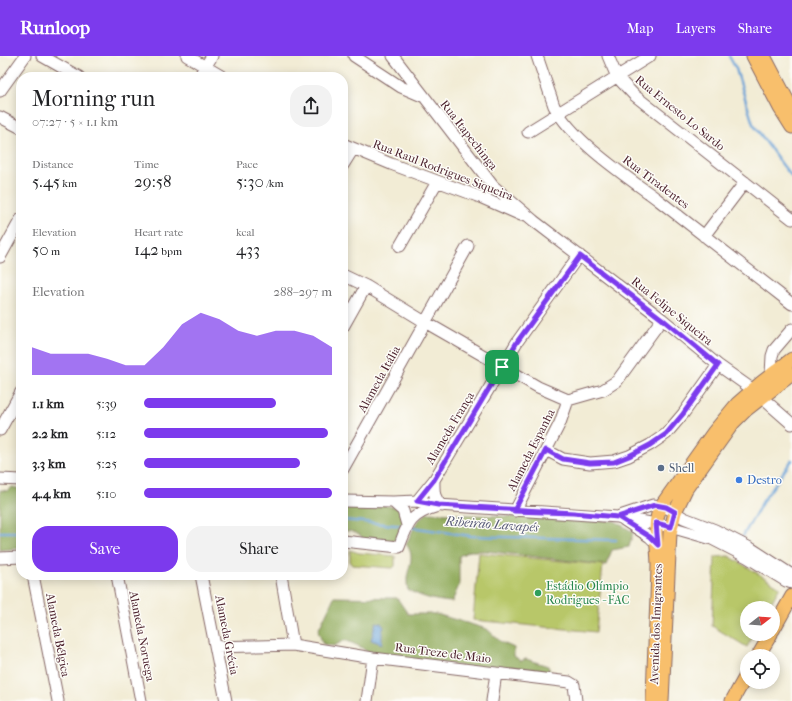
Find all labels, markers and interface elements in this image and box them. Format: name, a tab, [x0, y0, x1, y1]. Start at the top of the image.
text: Runloop	[20, 17, 90, 39]
text: Map	[627, 20, 654, 37]
text: Layers	[676, 20, 716, 37]
text: Share	[738, 20, 772, 37]
street label: Rua Ernesto Lo Sardo	[632, 73, 728, 153]
button: share	[290, 85, 332, 127]
text: Morning run	[32, 86, 155, 112]
street label: Rua Itapechinga	[437, 97, 501, 173]
text: 07:27 · 5 × 1.1 km	[32, 114, 118, 129]
street label: Rua Raul Rodrigues Siqueira	[371, 137, 516, 203]
street label: Rua Tiradentes	[620, 152, 692, 212]
text: Distance	[32, 158, 73, 171]
text: Time	[134, 158, 159, 171]
text: Pace	[236, 158, 258, 171]
text: 5.45	[32, 171, 60, 191]
text: 29:58	[134, 171, 172, 191]
text: 5:30	[236, 171, 264, 191]
text: km	[60, 177, 77, 190]
text: /km	[264, 177, 284, 190]
text: Elevation	[32, 226, 76, 239]
text: Heart rate	[134, 226, 183, 239]
text: kcal	[236, 226, 255, 239]
text: 50	[32, 239, 49, 259]
text: 142	[134, 239, 159, 259]
text: 433	[236, 239, 260, 259]
text: m	[49, 245, 60, 258]
text: bpm	[159, 245, 182, 258]
street label: Rua Felipe Siqueira	[629, 274, 716, 348]
text: Elevation	[32, 284, 85, 299]
text: 288–297 m	[273, 284, 332, 299]
street label: Alameda Itália	[354, 343, 403, 416]
pin	[485, 350, 519, 384]
icon: arrive	[491, 356, 513, 378]
street label: Alameda França	[422, 389, 478, 468]
text: 1.1 km	[32, 396, 64, 411]
text: 5:39	[96, 396, 117, 411]
street label: Alameda Espanha	[504, 406, 558, 494]
text: 2.2 km	[32, 426, 68, 441]
text: 5:12	[96, 426, 116, 441]
text: 3.3 km	[32, 456, 65, 471]
text: 5:25	[96, 456, 117, 471]
place label: Shell	[669, 461, 695, 475]
marker: Shell	[656, 463, 666, 473]
place label: Destro	[747, 473, 782, 487]
marker: Destro	[734, 475, 744, 485]
text: 4.4 km	[32, 486, 71, 501]
text: 5:10	[96, 486, 117, 501]
water label: Ribeirão Lavapés	[444, 513, 540, 535]
button: Save	[32, 526, 178, 572]
button: Share	[186, 526, 332, 572]
street label: Avenida dos Imigrantes	[647, 563, 665, 686]
place label: Estádio Olímpio Rodrigues - FAC	[546, 579, 630, 607]
marker: Estádio Olímpio Rodrigues - FAC	[533, 588, 543, 598]
street label: Alameda Noruega	[126, 589, 158, 683]
street label: Alameda Bélgica	[43, 591, 73, 678]
street label: Alameda Grécia	[212, 593, 242, 677]
north arrow	[740, 601, 780, 641]
map controls	[740, 601, 780, 689]
street label: Rua Treze de Maio	[394, 640, 492, 666]
button: locate	[740, 649, 780, 689]

